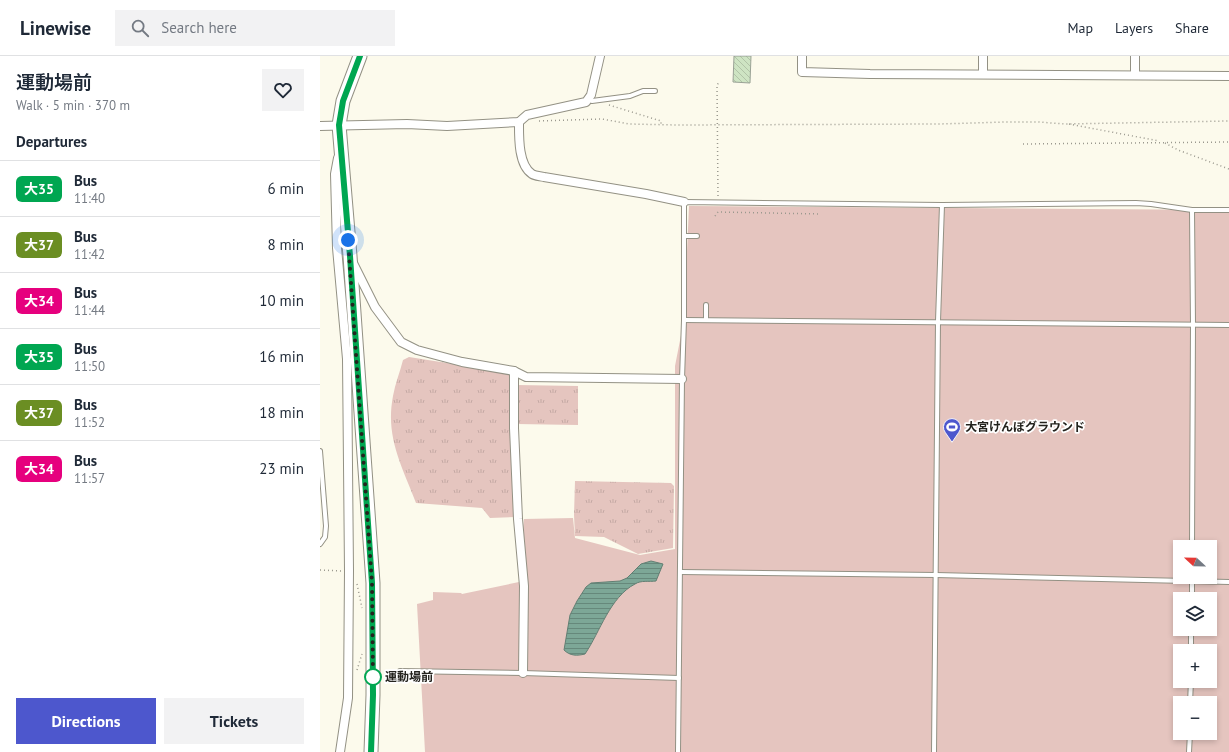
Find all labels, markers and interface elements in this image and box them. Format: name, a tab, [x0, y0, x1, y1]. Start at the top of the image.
search box	[115, 10, 395, 46]
text: Linewise	[20, 16, 91, 40]
icon: search	[129, 17, 151, 39]
text: Search here	[161, 18, 237, 37]
text: Map	[1067, 19, 1093, 37]
text: Layers	[1115, 19, 1153, 37]
text: Share	[1175, 19, 1209, 37]
button: heart	[262, 69, 304, 111]
text: 運動場前	[16, 70, 92, 94]
text: Walk · 5 min · 370 m	[16, 97, 130, 114]
text: Departures	[16, 132, 87, 151]
text: Bus	[74, 171, 97, 190]
text: 6 min	[267, 179, 304, 198]
text: 大35	[24, 180, 54, 198]
text: 11:40	[74, 190, 105, 207]
text: Bus	[74, 227, 97, 246]
your location	[338, 230, 358, 250]
text: 8 min	[267, 235, 304, 254]
text: 大37	[24, 236, 54, 254]
text: 11:42	[74, 246, 105, 263]
text: Bus	[74, 283, 97, 302]
text: 10 min	[259, 291, 304, 310]
text: 大34	[24, 292, 54, 310]
text: 11:44	[74, 302, 105, 319]
text: Bus	[74, 339, 97, 358]
text: 16 min	[259, 347, 304, 366]
text: 大35	[24, 348, 54, 366]
text: 11:50	[74, 358, 105, 375]
text: Bus	[74, 395, 97, 414]
text: 18 min	[259, 403, 304, 422]
text: 大37	[24, 404, 54, 422]
text: 11:52	[74, 414, 105, 431]
sports icon: 大宮けんぽグラウンド	[942, 417, 962, 442]
place label: 大宮けんぽグラウンド	[965, 419, 1085, 434]
text: Bus	[74, 451, 97, 470]
text: 23 min	[259, 459, 304, 478]
text: 大34	[24, 460, 54, 478]
text: 11:57	[74, 470, 105, 487]
north arrow	[1173, 540, 1217, 584]
map controls	[1173, 540, 1217, 740]
button: layers	[1173, 592, 1217, 636]
button: +	[1173, 644, 1217, 688]
marker: 運動場前	[364, 668, 382, 686]
place label: 運動場前	[385, 669, 433, 684]
button: −	[1173, 696, 1217, 740]
button: Directions	[16, 698, 156, 744]
button: Tickets	[164, 698, 304, 744]

